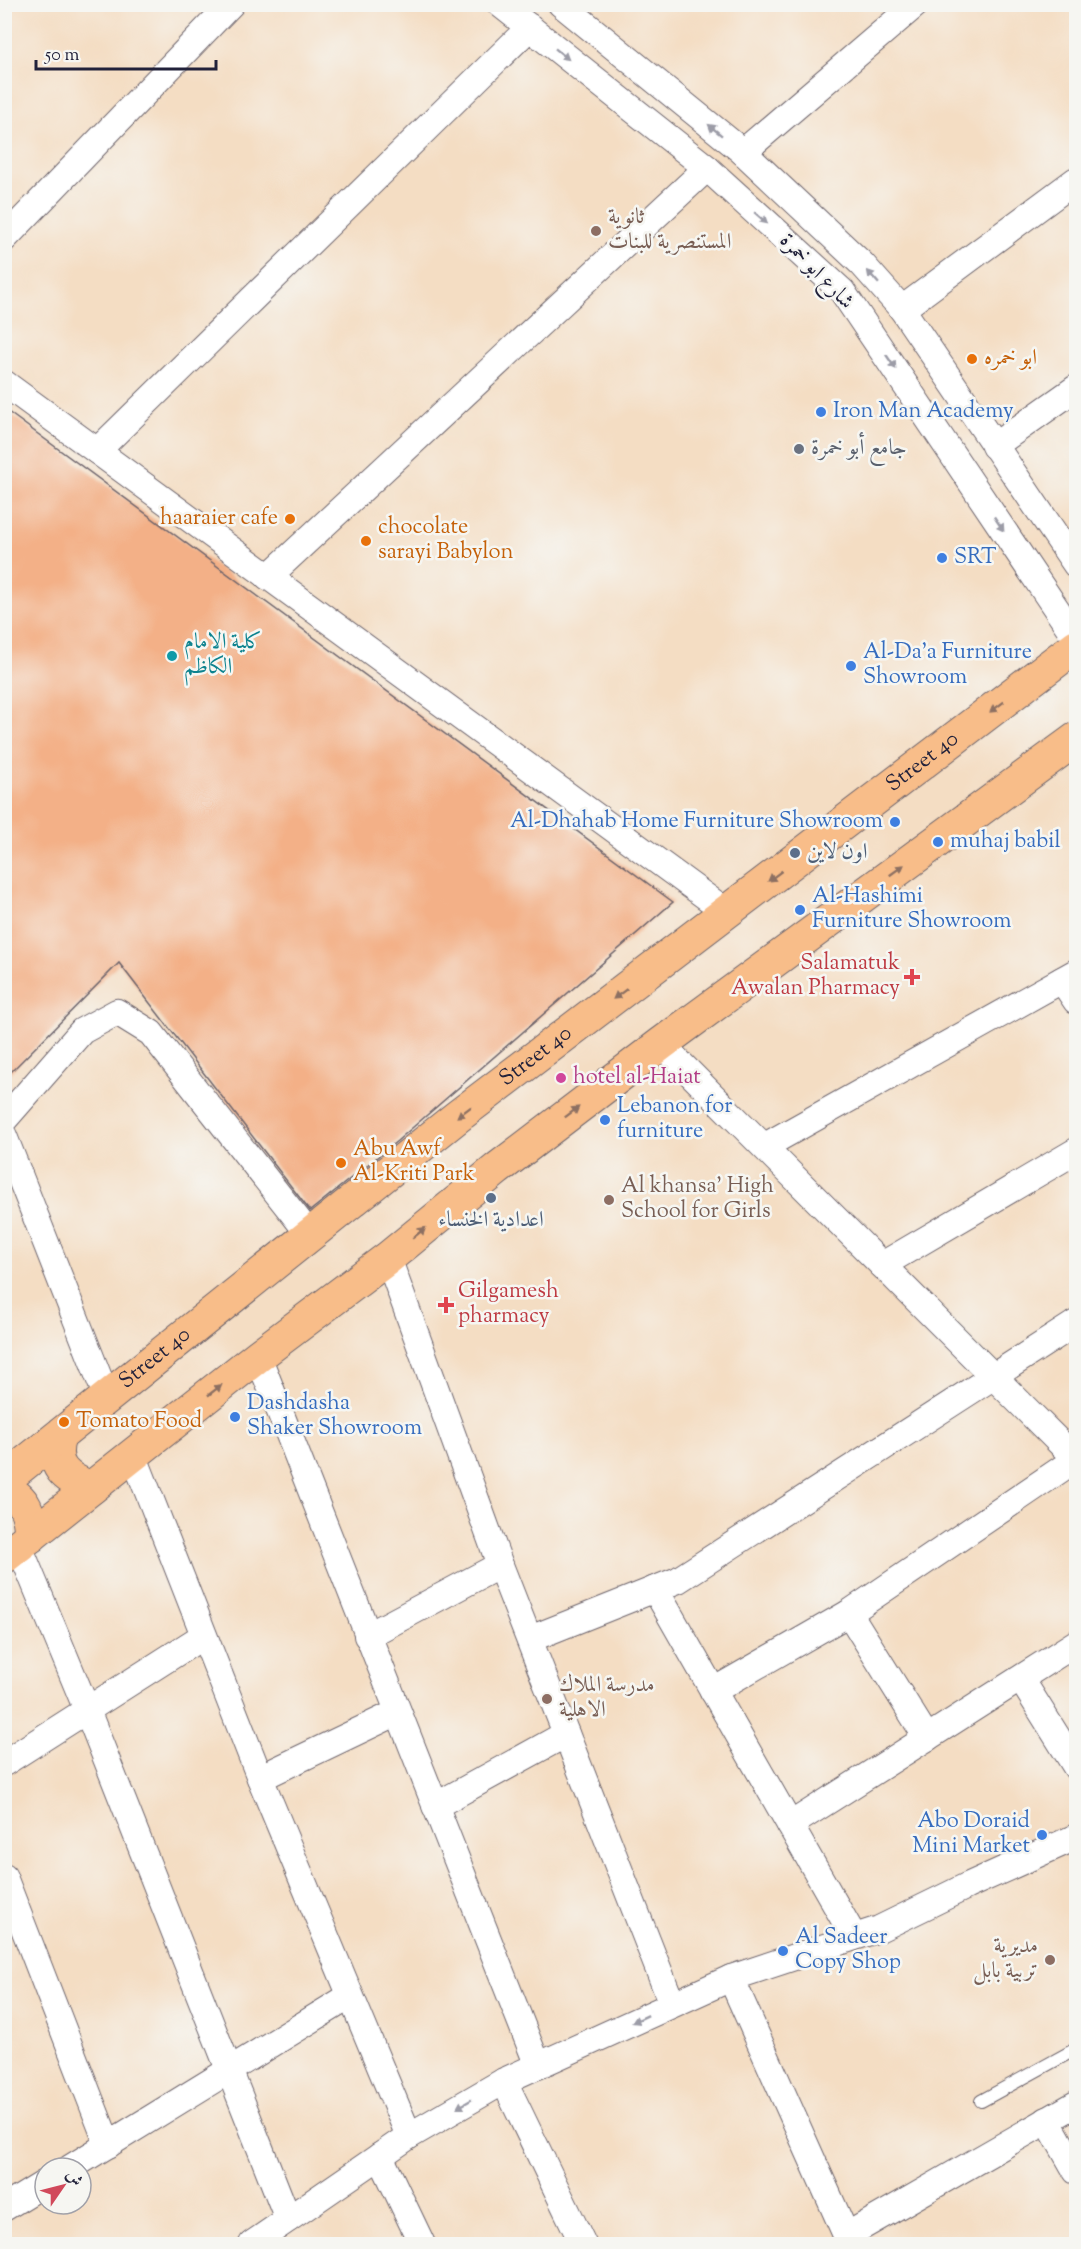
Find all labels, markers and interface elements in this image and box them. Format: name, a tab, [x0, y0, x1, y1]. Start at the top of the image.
scale bar	[36, 33, 216, 71]
text: 50 m	[44, 43, 80, 69]
one-way arrow	[554, 47, 569, 60]
one-way arrow	[708, 124, 723, 137]
place label: ثانوية المستنصرية للبنات	[608, 202, 732, 259]
one-way arrow	[753, 211, 768, 224]
marker: ثانوية المستنصرية للبنات	[589, 224, 603, 238]
street label: شارع ابو خمرة	[771, 226, 861, 318]
one-way arrow	[867, 270, 880, 285]
place label: ابو خمره	[984, 343, 1037, 375]
marker: ابو خمره	[965, 352, 979, 366]
one-way arrow	[885, 354, 896, 371]
place label: Iron Man Academy	[833, 396, 1014, 428]
marker: Iron Man Academy	[814, 405, 828, 419]
place label: جامع أبو خمرة	[811, 431, 907, 466]
marker: جامع أبو خمرة	[792, 442, 806, 456]
place label: haaraier cafe	[160, 503, 278, 535]
marker: haaraier cafe	[283, 512, 297, 526]
place label: chocolate sarayi Babylon	[378, 512, 513, 569]
one-way arrow	[994, 516, 1005, 532]
marker: chocolate sarayi Babylon	[359, 534, 373, 548]
place label: SRT	[954, 542, 997, 574]
marker: SRT	[935, 551, 949, 565]
place label: كلية الامام الكاظم	[184, 627, 262, 686]
place label: Al-Da’a Furniture Showroom	[863, 637, 1032, 694]
marker: كلية الامام الكاظم	[165, 649, 179, 663]
marker: Al-Da’a Furniture Showroom	[844, 659, 858, 673]
one-way arrow	[989, 701, 1005, 714]
street label: Street 40	[880, 724, 966, 801]
place label: Al-Dhahab Home Furniture Showroom	[510, 806, 883, 838]
marker: Al-Dhahab Home Furniture Showroom	[888, 815, 902, 829]
place label: muhaj babil	[950, 826, 1061, 858]
marker: muhaj babil	[931, 835, 945, 849]
place label: اون لاين	[807, 837, 868, 869]
marker: اون لاين	[788, 846, 802, 860]
one-way arrow	[890, 865, 905, 877]
one-way arrow	[767, 870, 783, 882]
place label: Al-Hashimi Furniture Showroom	[812, 881, 1011, 938]
marker: Al-Hashimi Furniture Showroom	[793, 903, 807, 917]
place label: Salamatuk Awalan Pharmacy	[731, 948, 900, 1005]
marker: Salamatuk Awalan Pharmacy	[905, 970, 919, 984]
one-way arrow	[612, 988, 628, 1000]
street label: Street 40	[493, 1019, 579, 1095]
place label: hotel al-Haiat	[573, 1062, 701, 1094]
marker: hotel al-Haiat	[554, 1071, 568, 1085]
place label: Lebanon for furniture	[617, 1091, 732, 1148]
one-way arrow	[564, 1105, 580, 1118]
one-way arrow	[457, 1106, 473, 1118]
marker: Lebanon for furniture	[598, 1113, 612, 1127]
place label: Abu Awf Al-Kriti Park	[353, 1134, 475, 1191]
marker: Abu Awf Al-Kriti Park	[334, 1156, 348, 1170]
place label: Al khansa' High School for Girls	[621, 1171, 774, 1228]
marker: اعدادية الخنساء	[484, 1191, 498, 1205]
marker: Al khansa' High School for Girls	[602, 1193, 616, 1207]
place label: اعدادية الخنساء	[438, 1205, 544, 1237]
one-way arrow	[411, 1226, 427, 1239]
place label: Gilgamesh pharmacy	[458, 1276, 559, 1333]
marker: Gilgamesh pharmacy	[439, 1298, 453, 1312]
street label: Street 40	[113, 1320, 198, 1397]
one-way arrow	[207, 1384, 222, 1396]
place label: Dashdasha Shaker Showroom	[247, 1388, 422, 1445]
place label: Tomato Food	[76, 1406, 202, 1438]
marker: Dashdasha Shaker Showroom	[228, 1410, 242, 1424]
marker: Tomato Food	[57, 1415, 71, 1429]
place label: مدرسة الملاك الاهلية	[559, 1670, 654, 1727]
marker: مدرسة الملاك الاهلية	[540, 1692, 554, 1706]
place label: Abo Doraid Mini Market	[912, 1806, 1030, 1863]
marker: Abo Doraid Mini Market	[1035, 1828, 1049, 1842]
place label: Al Sadeer Copy Shop	[795, 1922, 901, 1979]
place label: مديرية تربية بابل	[973, 1931, 1038, 1988]
marker: Al Sadeer Copy Shop	[776, 1944, 790, 1958]
marker: مديرية تربية بابل	[1043, 1953, 1057, 1967]
one-way arrow	[631, 2015, 648, 2024]
one-way arrow	[455, 2099, 472, 2109]
north arrow	[33, 2156, 93, 2216]
text: ش	[59, 2166, 87, 2192]

